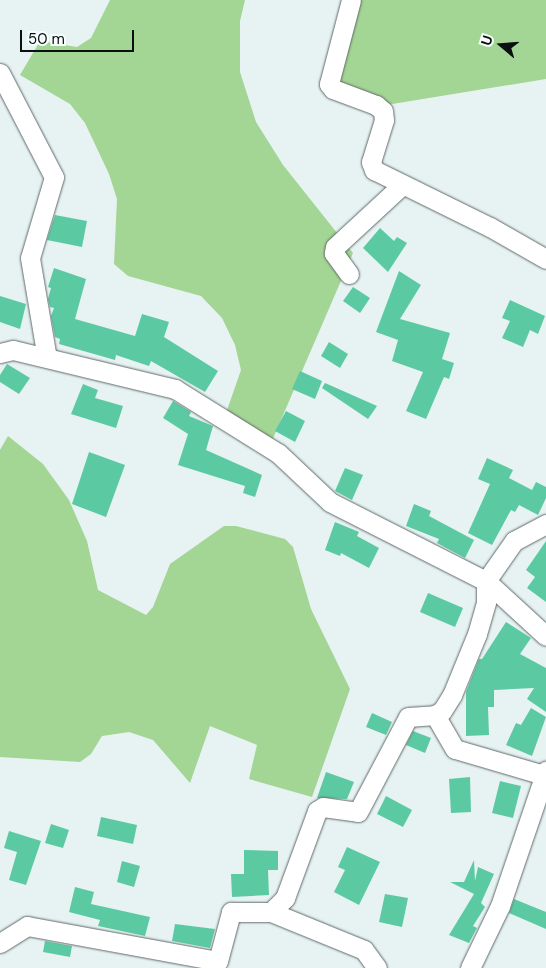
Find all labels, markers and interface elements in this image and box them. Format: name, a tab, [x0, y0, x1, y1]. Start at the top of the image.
scale bar	[22, 20, 136, 52]
north arrow	[476, 20, 526, 70]
text: 50 m	[28, 29, 65, 49]
text: U	[477, 33, 497, 48]

